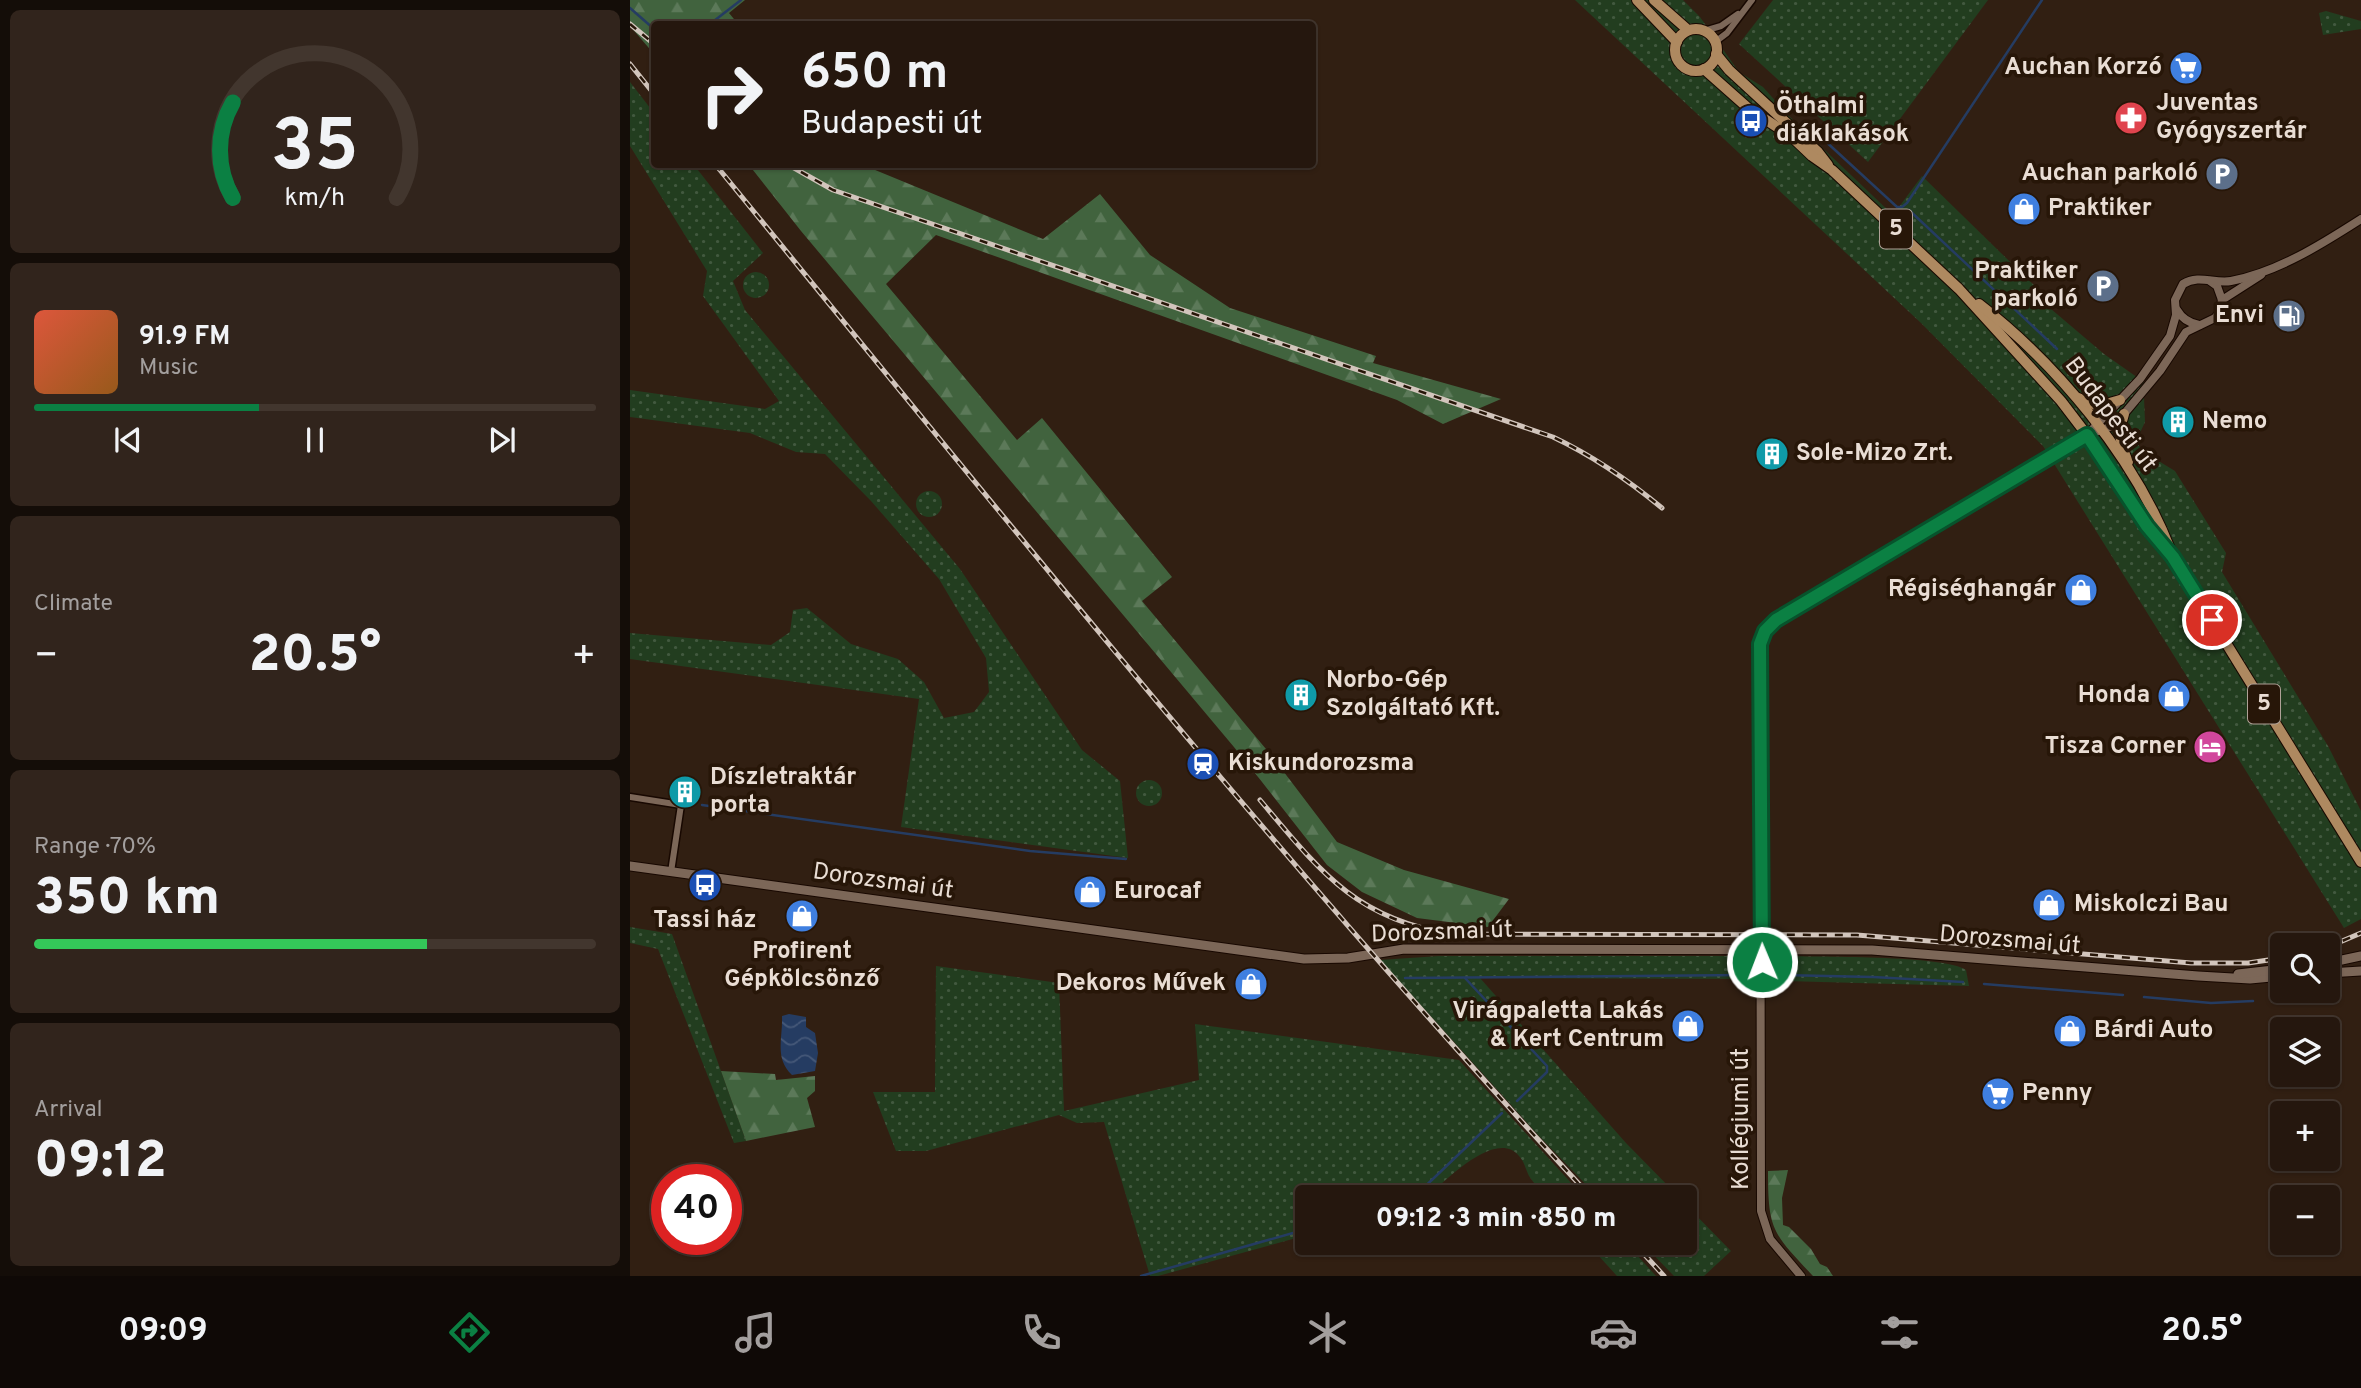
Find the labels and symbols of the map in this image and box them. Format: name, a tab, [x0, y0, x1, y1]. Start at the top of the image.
supermarket icon: Auchan Korzó	[2167, 49, 2205, 87]
place label: Auchan Korzó	[2004, 53, 2162, 83]
place label: Juventas Gyógyszertár	[2156, 89, 2307, 147]
place label: Öthalmi diáklakások	[1776, 90, 1909, 150]
pharmacy icon: Juventas Gyógyszertár	[2112, 99, 2150, 137]
bus stop icon: Öthalmi diáklakások	[1732, 102, 1770, 140]
parking icon: Auchan parkoló	[2203, 155, 2241, 193]
place label: Auchan parkoló	[2021, 159, 2198, 189]
shop icon: Praktiker	[2005, 190, 2043, 228]
place label: Praktiker	[2048, 194, 2152, 224]
road number: 5	[1880, 210, 1912, 248]
place label: Praktiker parkoló	[1974, 257, 2078, 315]
parking icon: Praktiker parkoló	[2084, 267, 2122, 305]
fuel station icon: Envi	[2270, 297, 2308, 335]
place label: Envi	[2215, 301, 2264, 331]
street label: Budapesti út	[2057, 352, 2163, 478]
building icon: Nemo	[2159, 403, 2197, 441]
place label: Nemo	[2202, 407, 2267, 437]
building icon: Sole-Mizo Zrt.	[1753, 435, 1791, 473]
place label: Sole-Mizo Zrt.	[1796, 439, 1953, 469]
shop icon: Régiséghangár	[2062, 571, 2100, 609]
place label: Régiséghangár	[1888, 575, 2056, 605]
pin	[2182, 590, 2242, 650]
place label: Norbo-Gép Szolgáltató Kft.	[1326, 666, 1500, 724]
building icon: Norbo-Gép Szolgáltató Kft.	[1282, 676, 1320, 714]
shop icon: Honda	[2155, 677, 2193, 715]
place label: Honda	[2078, 681, 2150, 711]
road number: 5	[2248, 684, 2280, 724]
hotel icon: Tisza Corner	[2191, 728, 2229, 766]
place label: Tisza Corner	[2045, 732, 2186, 762]
station icon: Kiskundorozsma	[1184, 745, 1222, 783]
place label: Kiskundorozsma	[1228, 749, 1414, 779]
place label: Díszletraktár porta	[710, 763, 856, 821]
building icon: Díszletraktár porta	[666, 773, 704, 811]
street label: Dorozsmai út	[811, 857, 955, 907]
bus stop icon: Tassi ház	[686, 866, 724, 904]
shop icon: Eurocaf	[1071, 873, 1109, 911]
place label: Eurocaf	[1114, 877, 1202, 907]
shop icon: Miskolczi Bau	[2030, 886, 2068, 924]
place label: Miskolczi Bau	[2074, 890, 2228, 920]
shop icon: Profirent Gépkölcsönző	[783, 897, 821, 935]
place label: Tassi ház	[653, 906, 757, 936]
street label: Dorozsmai út	[1371, 916, 1513, 950]
street label: Dorozsmai út	[1938, 920, 2082, 962]
position arrow	[1725, 925, 1799, 999]
place label: Profirent Gépkölcsönző	[724, 937, 881, 995]
shop icon: Dekoros Művek	[1232, 965, 1270, 1003]
place label: Dekoros Művek	[1056, 969, 1226, 999]
place label: Virágpaletta Lakás & Kert Centrum	[1452, 997, 1664, 1055]
shop icon: Virágpaletta Lakás & Kert Centrum	[1669, 1007, 1707, 1045]
shop icon: Bárdi Auto	[2051, 1012, 2089, 1050]
place label: Bárdi Auto	[2094, 1016, 2213, 1046]
street label: Kollégiumi út	[1727, 1048, 1757, 1190]
supermarket icon: Penny	[1979, 1075, 2017, 1113]
place label: Penny	[2022, 1079, 2093, 1109]
speed limit sign: 40	[651, 1164, 742, 1255]

